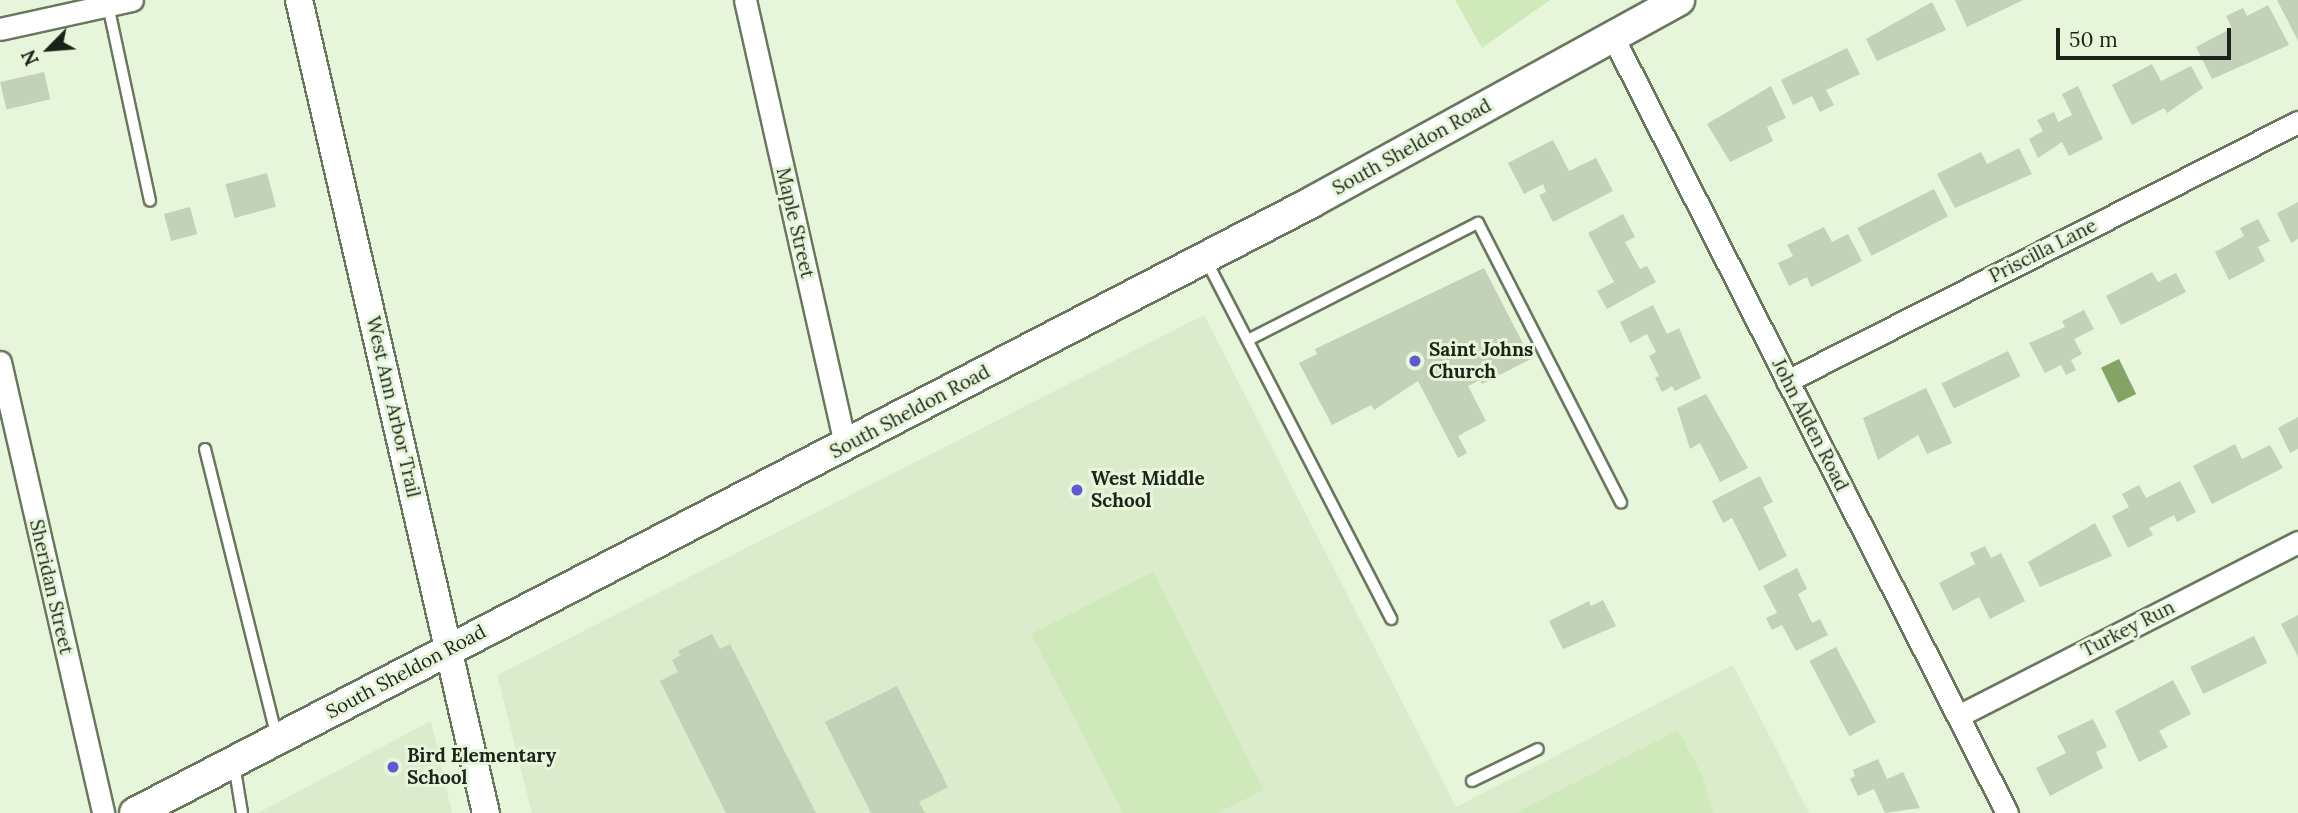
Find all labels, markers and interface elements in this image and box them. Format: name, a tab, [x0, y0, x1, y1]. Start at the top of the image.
north arrow	[14, 14, 84, 84]
scale bar	[2060, 14, 2235, 58]
text: 50 m	[2069, 26, 2118, 53]
text: N	[16, 46, 44, 70]
street label: South Sheldon Road	[1329, 94, 1495, 200]
street label: Maple Street	[771, 165, 819, 281]
street label: Priscilla Lane	[1985, 214, 2101, 288]
street label: West Ann Arbor Trail	[361, 314, 425, 500]
place label: Saint Johns Church	[1429, 339, 1533, 383]
marker: Saint Johns Church	[1407, 353, 1423, 369]
street label: John Alden Road	[1767, 355, 1853, 495]
street label: South Sheldon Road	[826, 360, 994, 464]
place label: West Middle School	[1091, 468, 1205, 512]
marker: West Middle School	[1069, 482, 1085, 498]
street label: Sheridan Street	[24, 517, 78, 657]
street label: Turkey Run	[2078, 596, 2178, 662]
street label: South Sheldon Road	[322, 620, 490, 724]
place label: Bird Elementary School	[407, 745, 556, 789]
marker: Bird Elementary School	[385, 759, 401, 775]

